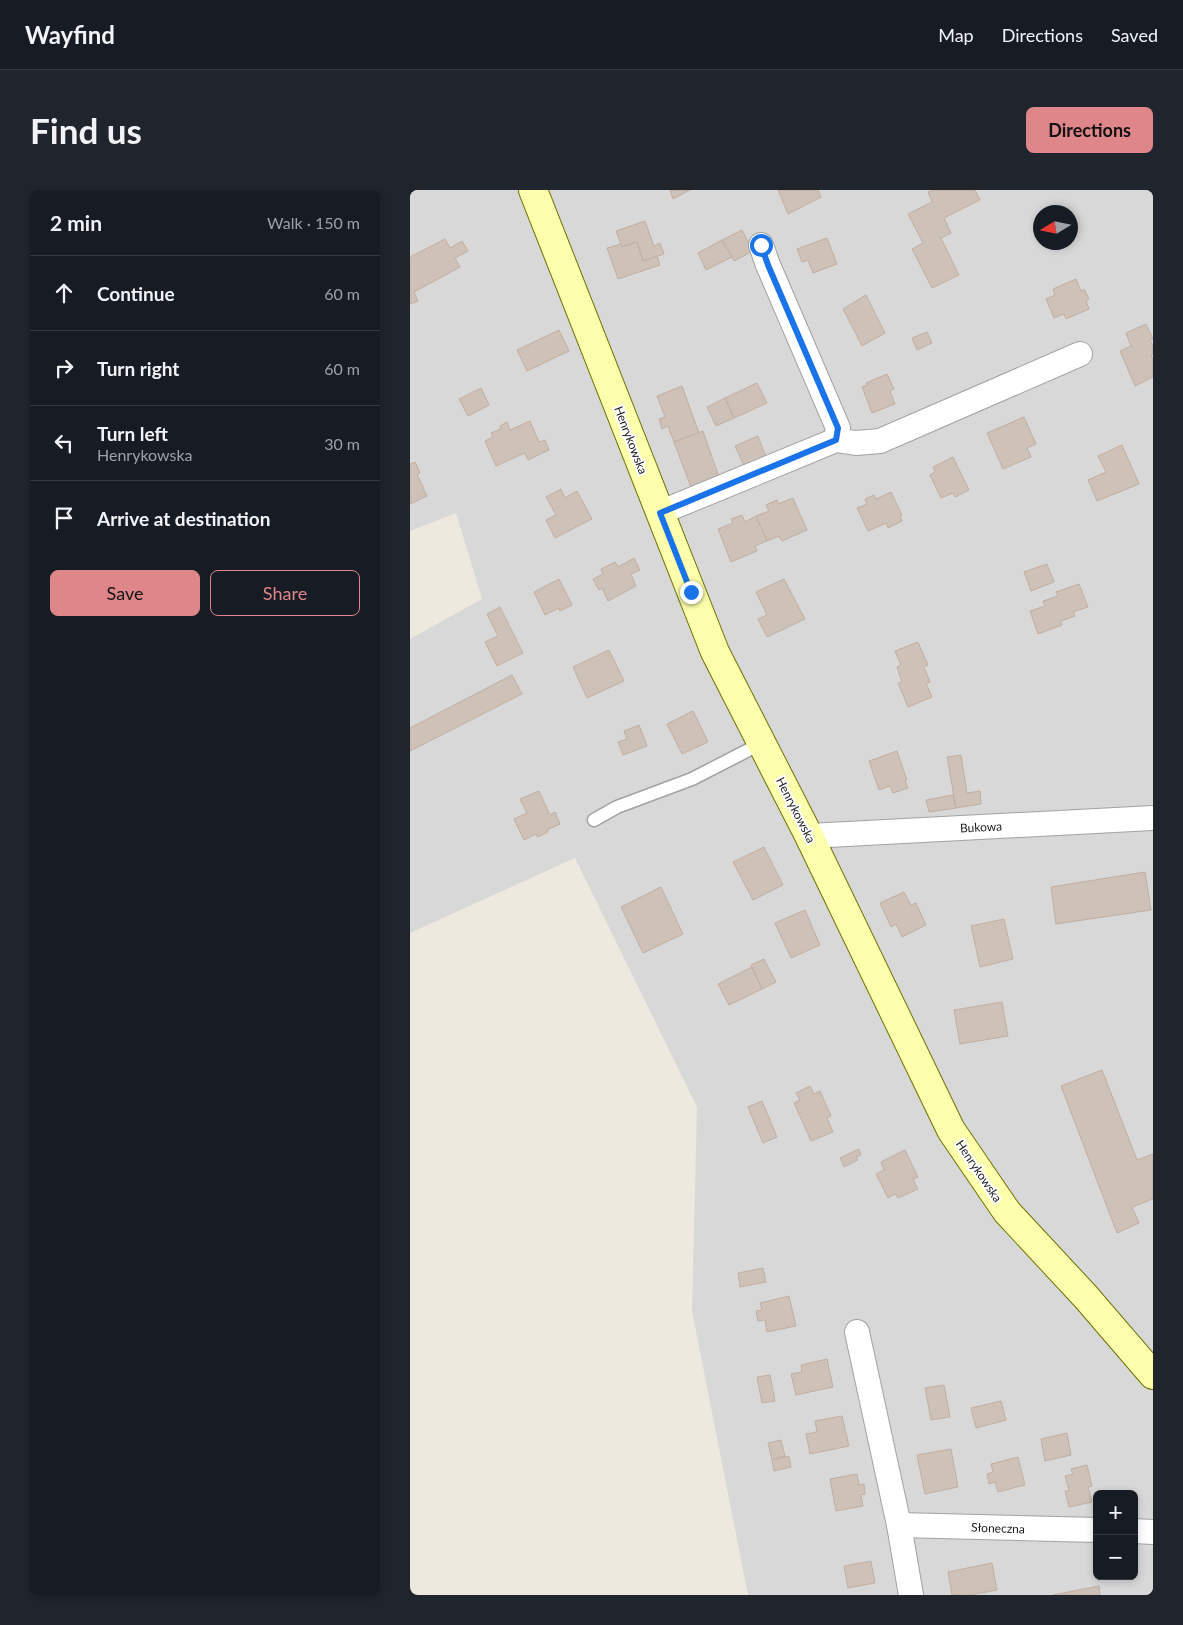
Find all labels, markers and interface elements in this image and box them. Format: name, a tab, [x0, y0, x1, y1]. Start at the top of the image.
text: Wayfind	[25, 20, 115, 49]
text: Map	[938, 24, 974, 46]
text: Directions	[1002, 24, 1083, 46]
text: Saved	[1111, 24, 1158, 46]
button: Directions	[1026, 107, 1153, 153]
text: Find us	[30, 109, 142, 151]
north arrow	[1033, 205, 1078, 250]
text: 2 min	[50, 210, 102, 235]
text: Walk · 150 m	[267, 213, 360, 232]
route start	[750, 234, 773, 257]
icon: ahead	[50, 279, 78, 307]
text: Continue	[97, 282, 175, 305]
text: 60 m	[324, 284, 360, 303]
icon: right	[50, 354, 78, 382]
text: Turn right	[97, 357, 179, 380]
text: 60 m	[324, 359, 360, 378]
street label: Henrykowska	[611, 404, 651, 476]
text: Turn left	[97, 422, 168, 445]
icon: left	[50, 429, 78, 457]
text: 30 m	[324, 434, 360, 453]
text: Henrykowska	[97, 445, 193, 464]
icon: arrive	[50, 504, 78, 532]
text: Arrive at destination	[97, 507, 270, 530]
button: Save	[50, 570, 200, 616]
button: Share	[210, 570, 360, 616]
route end	[680, 581, 703, 604]
street label: Henrykowska	[773, 775, 819, 845]
street label: Bukowa	[960, 818, 1002, 836]
street label: Henrykowska	[953, 1137, 1005, 1205]
map controls	[1093, 1490, 1138, 1580]
button: +	[1093, 1490, 1138, 1535]
street label: Słoneczna	[971, 1520, 1025, 1536]
button: −	[1093, 1535, 1138, 1580]

